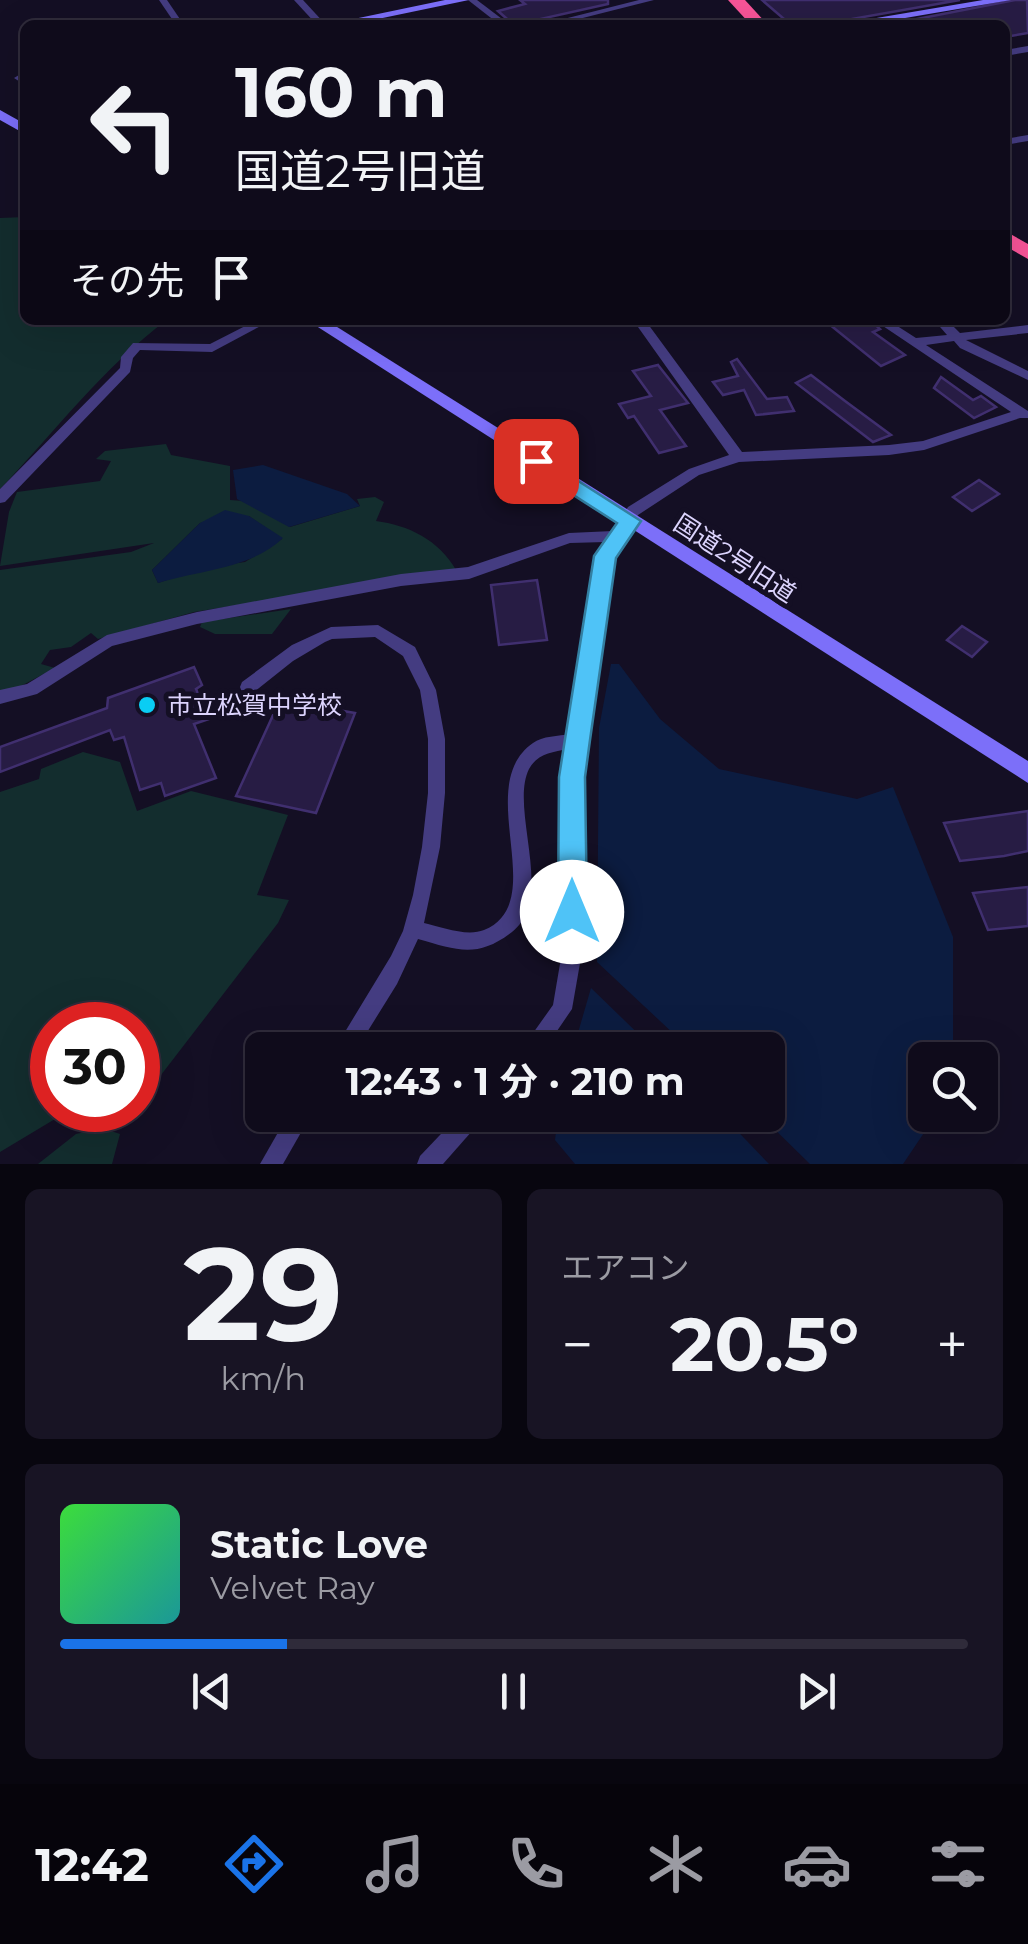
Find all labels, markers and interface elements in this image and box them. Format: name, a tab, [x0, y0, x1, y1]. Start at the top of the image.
text: 160 m	[235, 49, 448, 135]
icon: left	[70, 60, 200, 190]
text: 国道2号旧道	[235, 143, 486, 198]
icon: arrive	[204, 250, 259, 305]
text: その先	[70, 257, 184, 304]
pin	[494, 419, 579, 504]
icon: arrive	[509, 434, 564, 489]
street label: 国道2号旧道	[668, 508, 802, 608]
place label: 市立松賀中学校	[167, 690, 342, 720]
marker: 市立松賀中学校	[136, 694, 158, 716]
position arrow	[520, 860, 624, 964]
speed limit sign: 30	[30, 1002, 160, 1132]
map controls	[908, 1042, 998, 1132]
button: search	[908, 1042, 998, 1132]
text: 12:43 · 1 分 · 210 m	[345, 1058, 685, 1105]
text: 29	[183, 1214, 343, 1373]
text: エアコン	[562, 1248, 690, 1287]
text: 20.5°	[670, 1298, 859, 1390]
text: −	[562, 1311, 593, 1378]
text: +	[936, 1311, 968, 1378]
text: km/h	[221, 1359, 306, 1398]
text: Static Love	[210, 1521, 428, 1568]
text: Velvet Ray	[210, 1568, 375, 1607]
icon: previous	[184, 1664, 239, 1719]
icon: pause	[486, 1664, 541, 1719]
icon: next	[789, 1664, 844, 1719]
icon: directions	[219, 1829, 289, 1899]
icon: music	[360, 1829, 430, 1899]
icon: phone	[501, 1829, 571, 1899]
icon: climate	[641, 1829, 711, 1899]
icon: car	[782, 1829, 852, 1899]
icon: filters	[923, 1829, 993, 1899]
text: 12:42	[35, 1837, 149, 1892]

